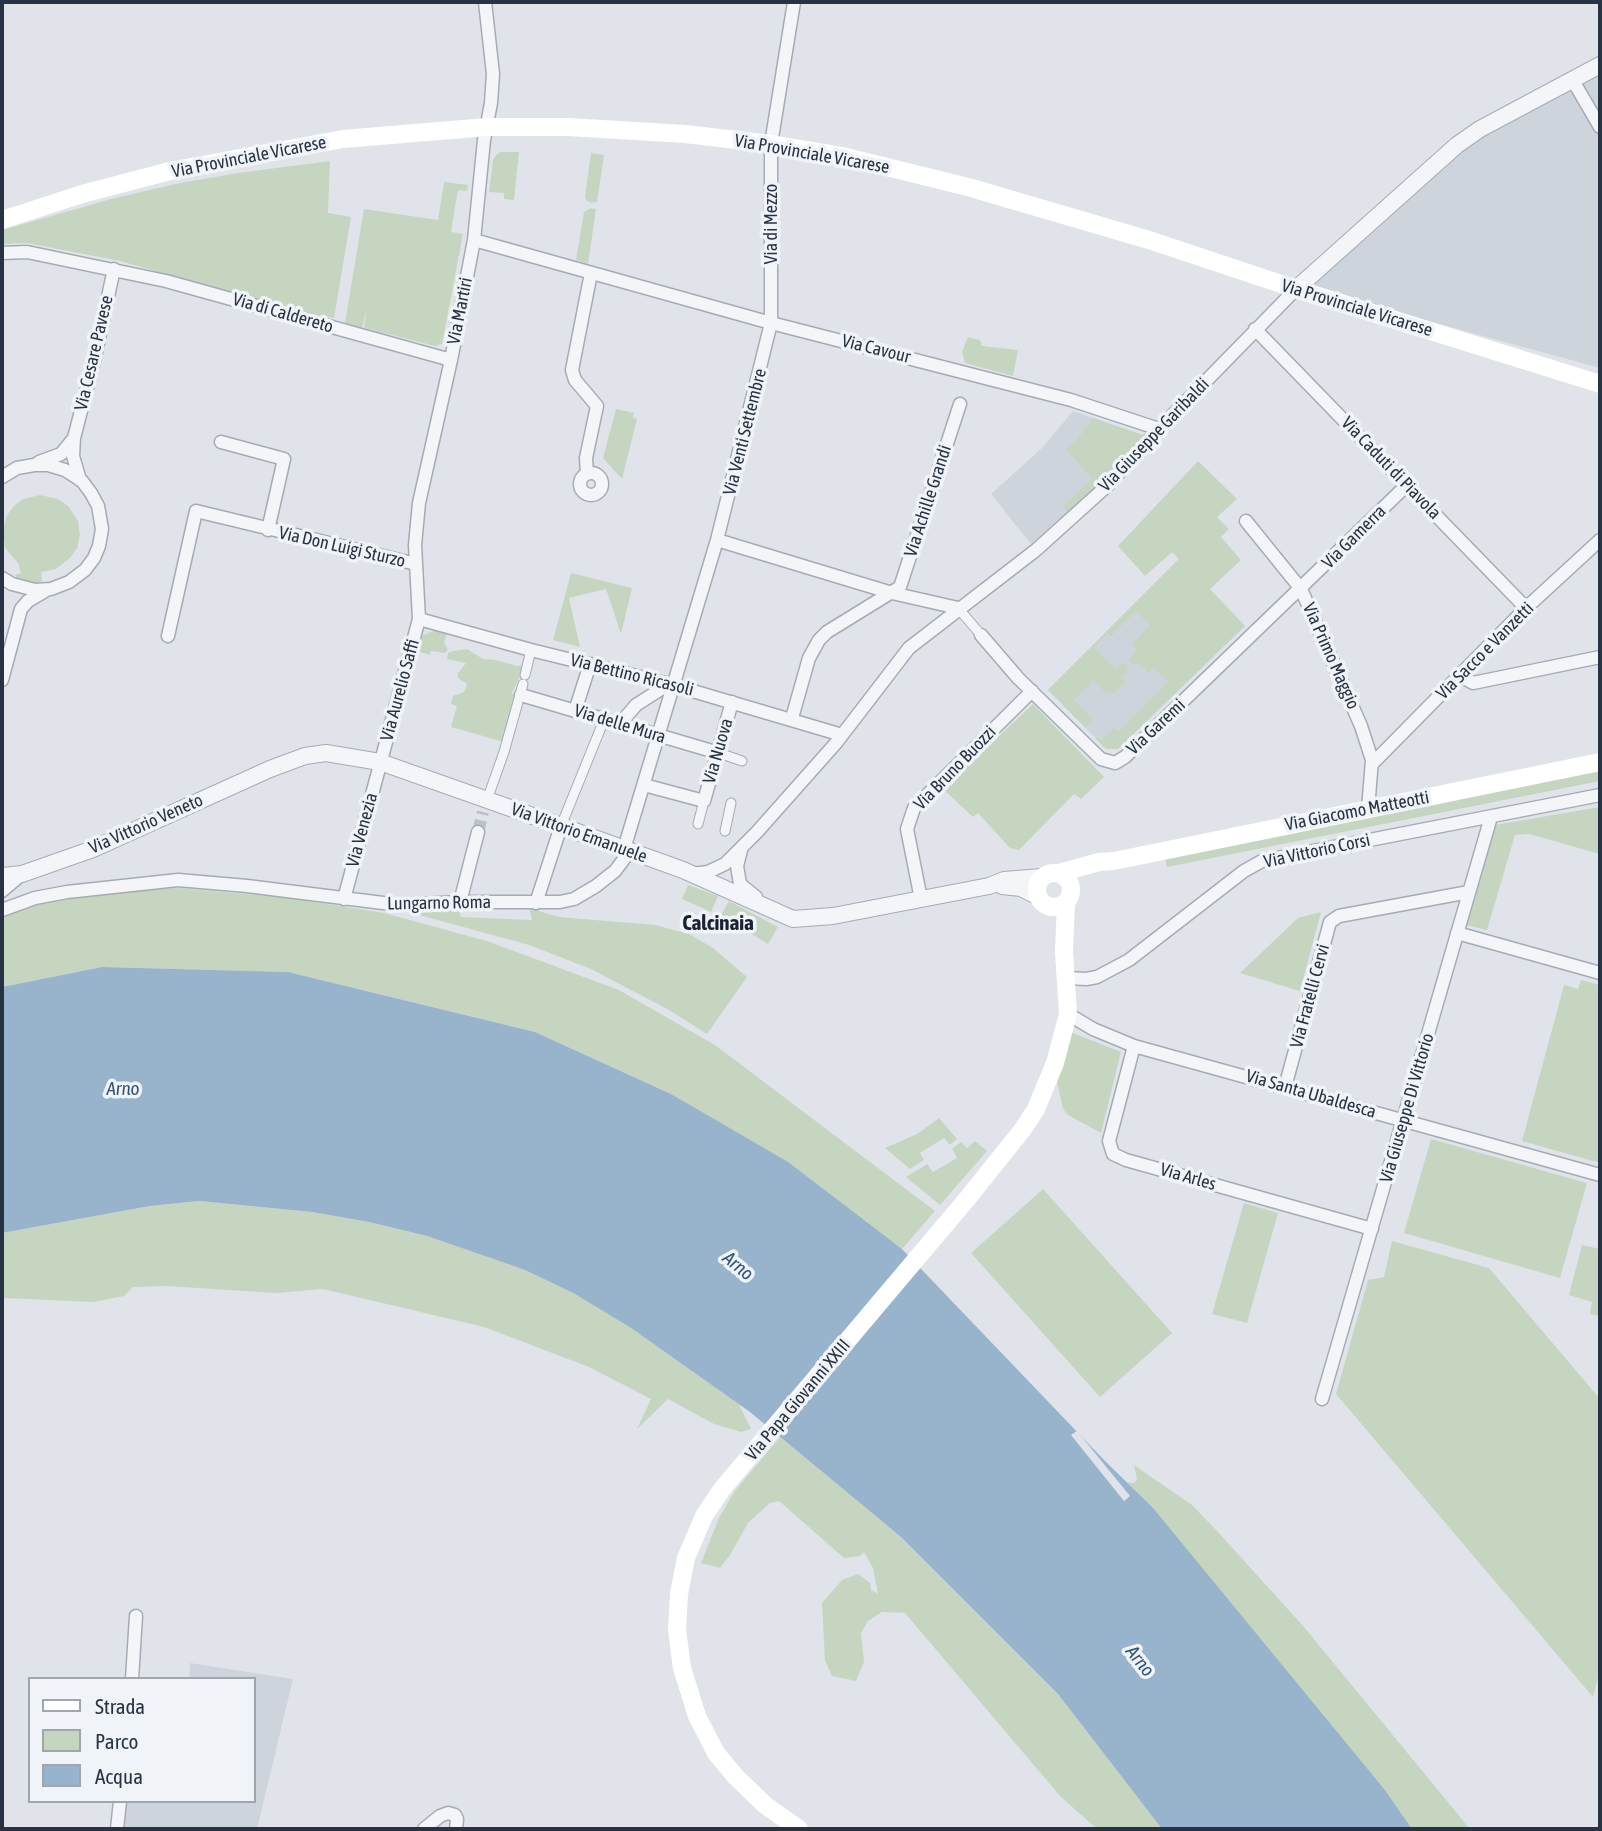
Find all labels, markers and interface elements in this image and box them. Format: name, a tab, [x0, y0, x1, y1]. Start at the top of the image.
street label: Via Provinciale Vicarese	[733, 130, 891, 178]
street label: Via Provinciale Vicarese	[170, 131, 328, 183]
street label: Via di Mezzo	[760, 184, 782, 264]
street label: Via Provinciale Vicarese	[1279, 275, 1435, 341]
street label: Via Martiri	[443, 276, 477, 346]
street label: Via di Caldereto	[230, 288, 336, 338]
street label: Via Cesare Pavese	[70, 293, 118, 413]
street label: Via Cavour	[839, 330, 913, 368]
street label: Via Venti Settembre	[719, 366, 771, 498]
street label: Via Giuseppe Garibaldi	[1094, 374, 1214, 496]
street label: Via Caduti di Piavola	[1337, 412, 1445, 524]
street label: Via Achille Grandi	[900, 442, 956, 560]
street label: Via Gamerra	[1318, 501, 1390, 573]
street label: Via Don Luigi Sturzo	[277, 522, 407, 572]
street label: Via Sacco e Vanzetti	[1432, 598, 1538, 704]
street label: Via Primo Maggio	[1298, 599, 1364, 713]
street label: Via Aurelio Saffi	[376, 637, 424, 743]
street label: Via Bettino Ricasoli	[568, 649, 696, 701]
street label: Via Garemi	[1122, 694, 1190, 760]
street label: Via delle Mura	[572, 700, 668, 748]
street label: Via Nuova	[698, 716, 738, 786]
street label: Via Bruno Buozzi	[910, 721, 1000, 815]
street label: Via Giacomo Matteotti	[1283, 786, 1431, 836]
street label: Via Vittorio Veneto	[86, 789, 206, 859]
street label: Via Venezia	[342, 790, 382, 870]
street label: Via Vittorio Emanuele	[508, 798, 650, 868]
street label: Via Vittorio Corsi	[1262, 829, 1372, 873]
street label: Lungarno Roma	[387, 891, 491, 915]
district label: Calcinaia	[682, 910, 754, 936]
street label: Via Fratelli Cervi	[1286, 942, 1334, 1050]
street label: Via Giuseppe Di Vittorio	[1375, 1031, 1439, 1185]
street label: Via Santa Ubaldesca	[1243, 1065, 1379, 1123]
water label: Arno	[106, 1078, 140, 1100]
street label: Via Arles	[1158, 1159, 1218, 1195]
water label: Arno	[718, 1247, 758, 1285]
street label: Via Papa Giovanni XXIII	[741, 1335, 855, 1465]
water label: Arno	[1121, 1641, 1159, 1681]
legend	[28, 1677, 256, 1803]
text: Strada	[95, 1694, 145, 1718]
text: Parco	[95, 1729, 138, 1753]
text: Acqua	[95, 1764, 143, 1788]

